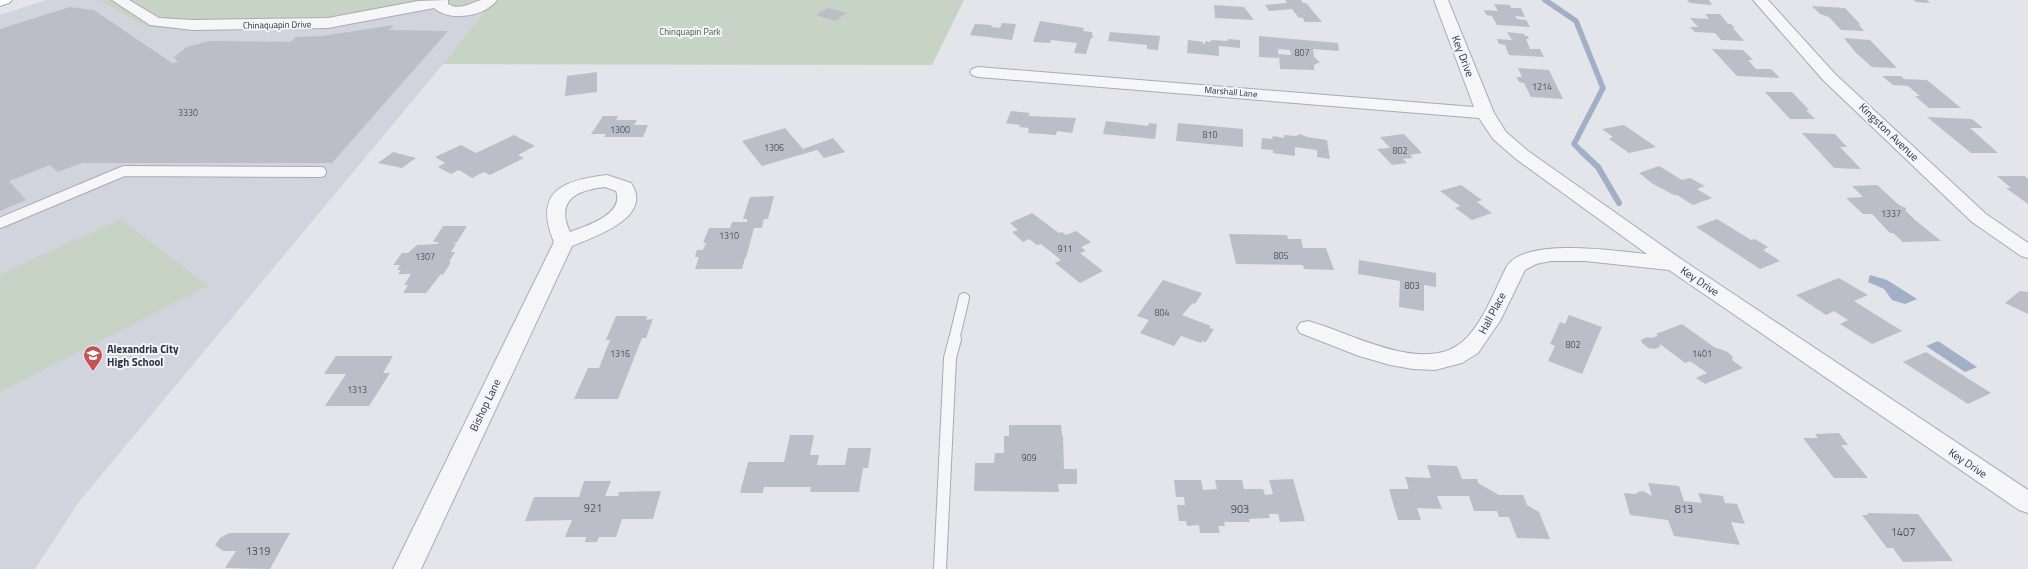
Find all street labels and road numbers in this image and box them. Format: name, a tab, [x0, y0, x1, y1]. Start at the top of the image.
street label: Chinaquapin Drive	[243, 17, 312, 32]
street label: Key Drive	[1448, 33, 1478, 80]
street label: Marshall Lane	[1204, 83, 1258, 100]
street label: Kingston Avenue	[1855, 99, 1923, 165]
street label: Key Drive	[1678, 262, 1723, 300]
street label: Hall Place	[1474, 289, 1510, 337]
street label: Bishop Lane	[465, 376, 505, 434]
street label: Key Drive	[1946, 444, 1991, 482]

